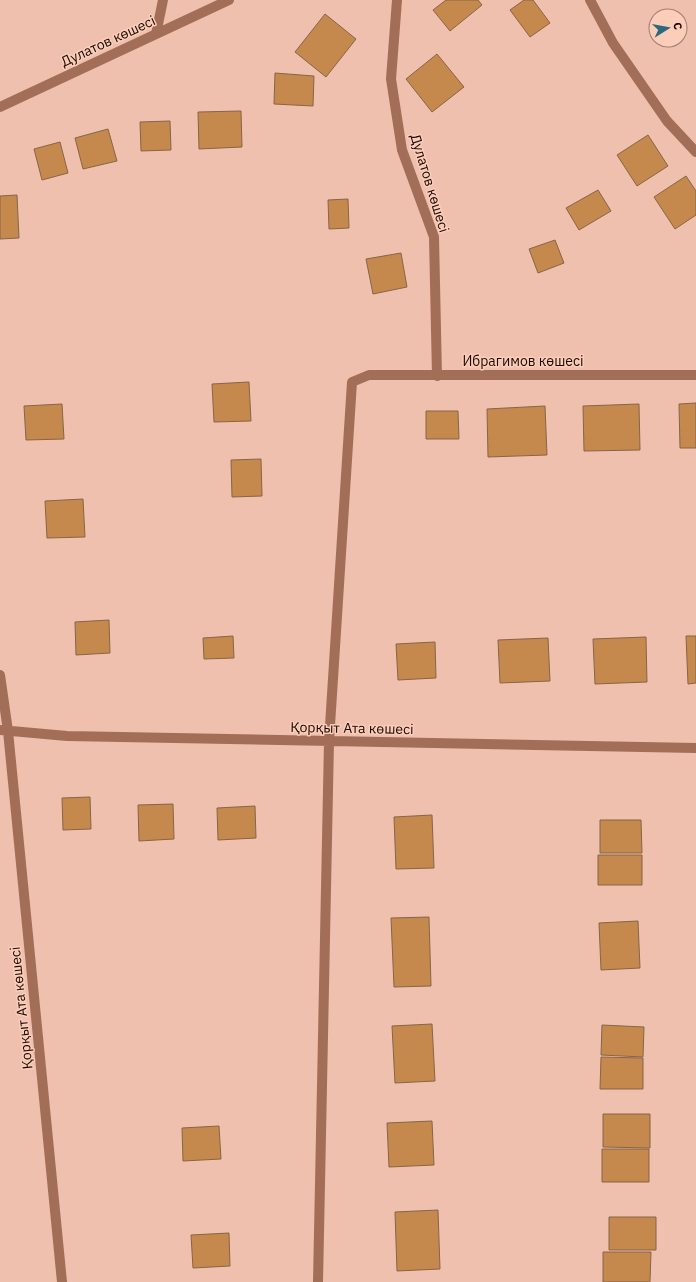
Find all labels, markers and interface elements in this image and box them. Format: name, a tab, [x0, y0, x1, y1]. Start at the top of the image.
north arrow	[648, 8, 688, 48]
street label: Дулатов көшесі	[58, 11, 158, 71]
text: С	[670, 21, 685, 31]
street label: Дулатов көшесі	[406, 132, 454, 234]
street label: Ибрагимов көшесі	[462, 352, 584, 370]
street label: Қорқыт Ата көшесі	[290, 718, 414, 738]
street label: Қорқыт Ата көшесі	[6, 946, 36, 1070]

